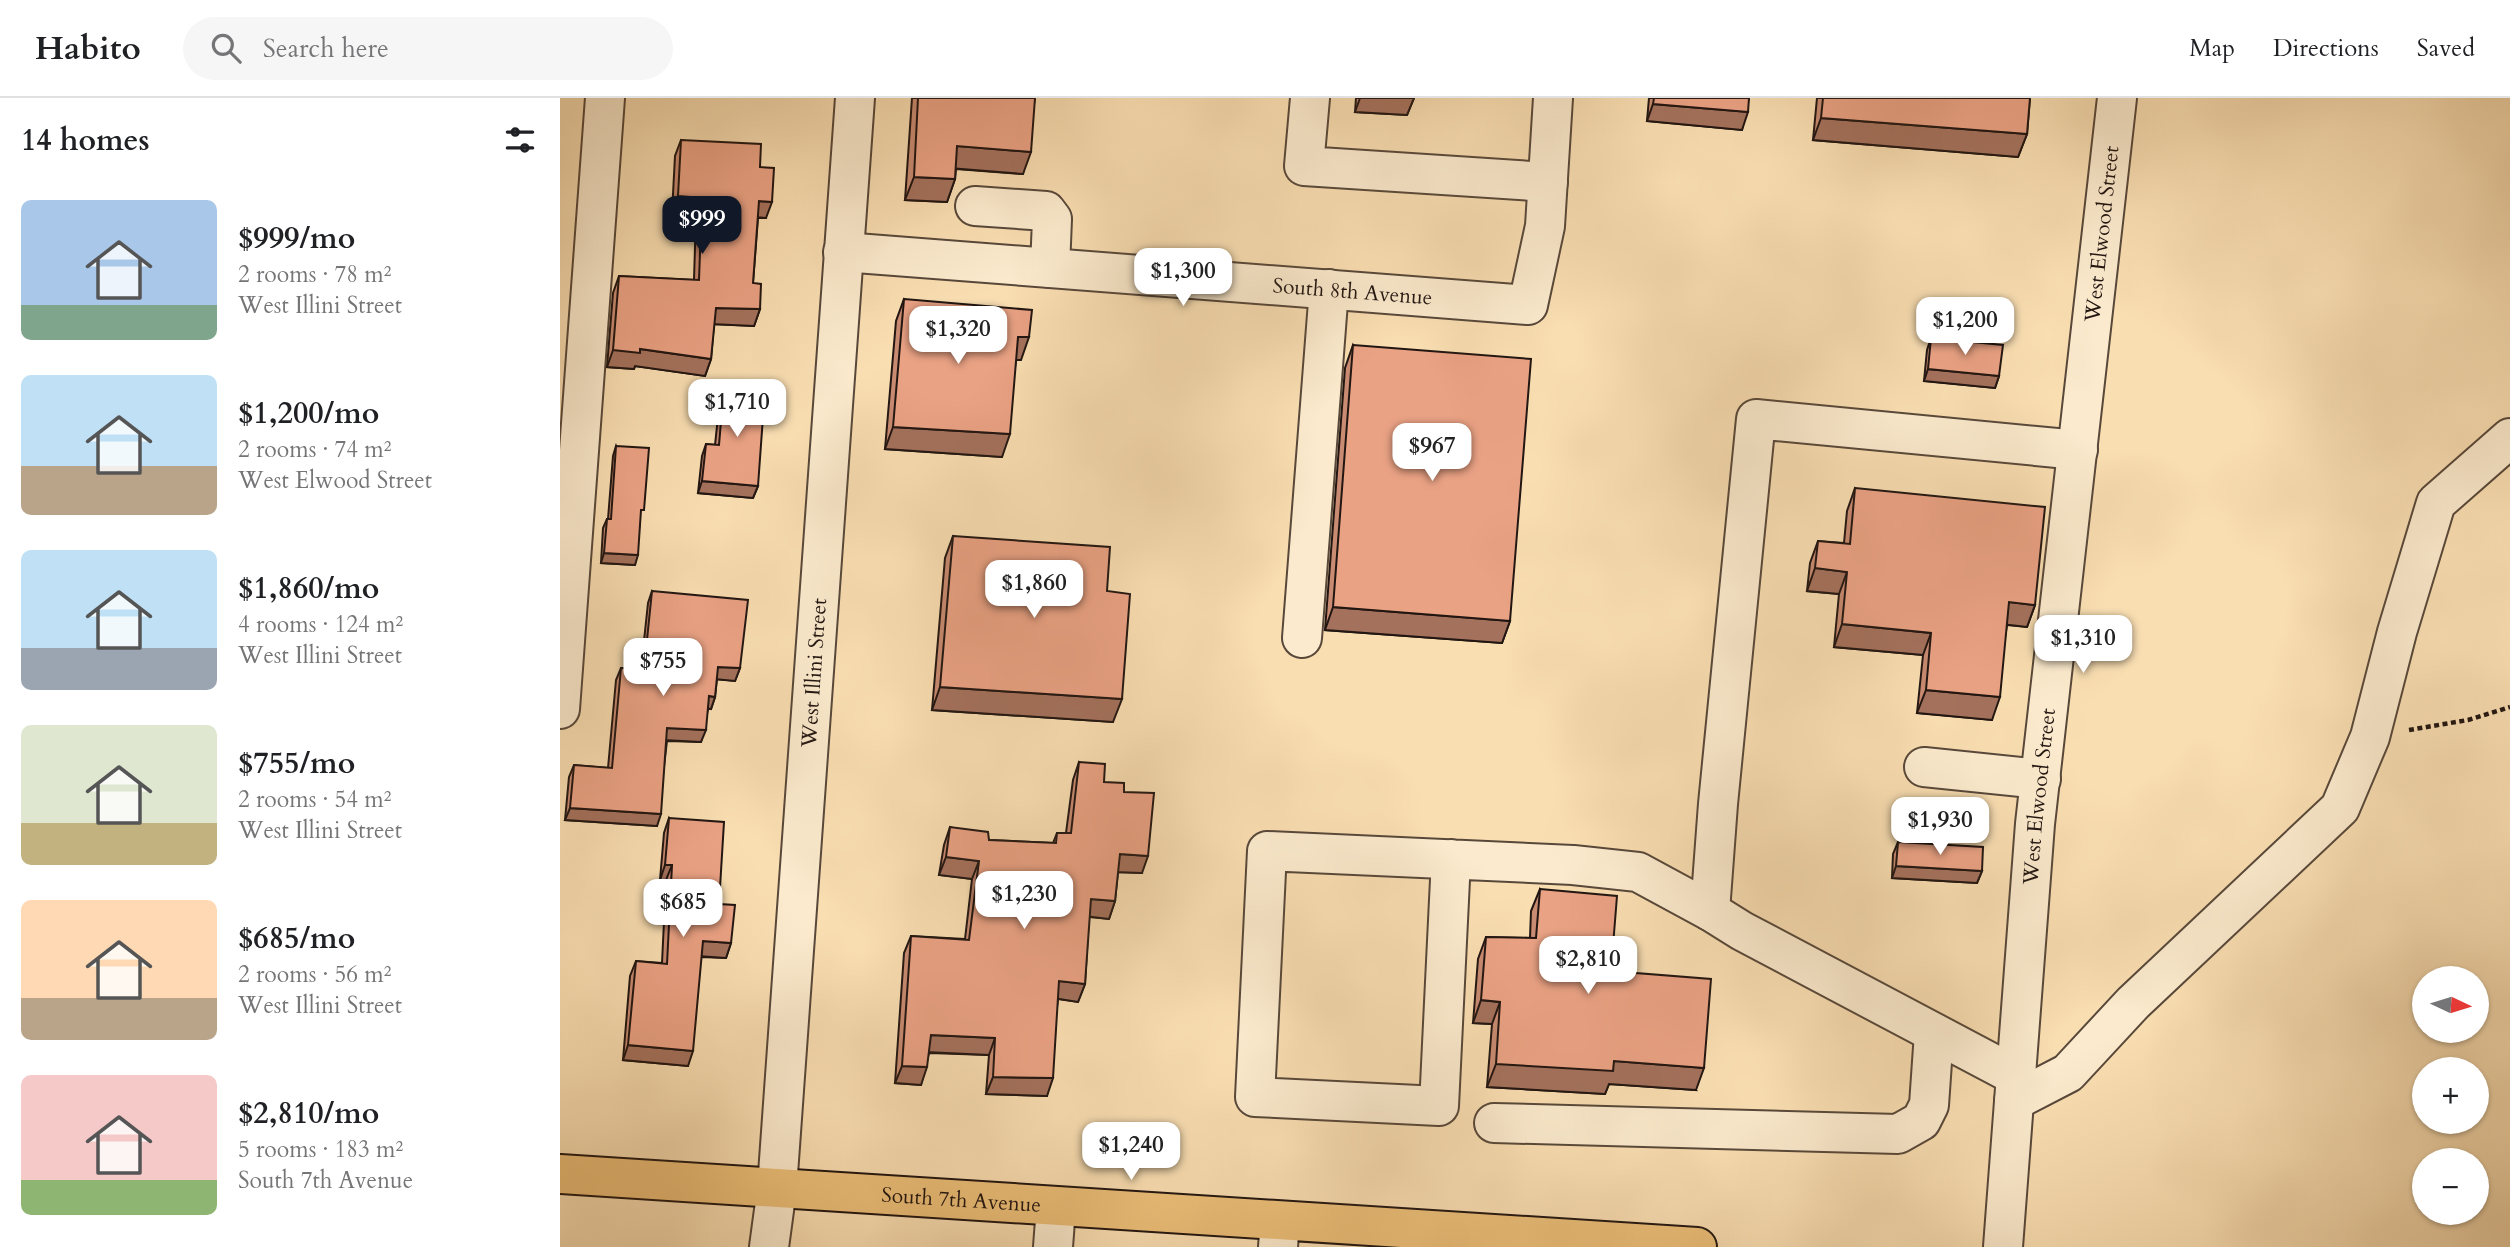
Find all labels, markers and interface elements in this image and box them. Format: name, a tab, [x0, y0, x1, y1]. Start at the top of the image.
search box	[183, 17, 673, 80]
text: Habito	[35, 26, 141, 71]
icon: search	[207, 29, 245, 67]
text: Search here	[263, 31, 389, 66]
text: Map	[2189, 32, 2235, 65]
text: Directions	[2273, 32, 2379, 65]
text: Saved	[2417, 32, 2475, 65]
text: 14 homes	[21, 120, 150, 161]
icon: filters	[501, 121, 539, 159]
street label: West Elwood Street	[2078, 144, 2127, 325]
pin: $999	[661, 197, 743, 256]
text: $999	[678, 203, 726, 234]
text: $999/mo	[238, 218, 355, 259]
icon: home	[77, 228, 161, 312]
pin: $1,300	[1126, 248, 1240, 308]
text: $1,300	[1150, 255, 1216, 286]
text: 2 rooms · 78 m²	[238, 259, 391, 290]
street label: South 8th Avenue	[1272, 271, 1433, 313]
text: West Illini Street	[238, 290, 402, 321]
pin: $1,200	[1908, 298, 2022, 357]
text: $1,200	[1932, 304, 1998, 335]
pin: $1,320	[901, 306, 1015, 366]
text: $1,320	[925, 313, 991, 344]
pin: $1,710	[680, 380, 794, 439]
text: $1,710	[704, 386, 770, 417]
text: $1,200/mo	[238, 393, 379, 434]
icon: home	[77, 403, 161, 487]
pin: $967	[1391, 424, 1473, 483]
text: $967	[1408, 430, 1456, 461]
text: 2 rooms · 74 m²	[238, 434, 391, 465]
text: West Elwood Street	[238, 465, 432, 496]
pin: $1,860	[977, 560, 1091, 620]
text: $1,860	[1001, 567, 1067, 598]
text: $1,860/mo	[238, 568, 379, 609]
icon: home	[77, 578, 161, 662]
street label: West Illini Street	[794, 597, 834, 750]
text: 4 rooms · 124 m²	[238, 609, 403, 640]
pin: $1,310	[2026, 616, 2140, 675]
text: $1,310	[2050, 622, 2116, 653]
pin: $755	[622, 638, 704, 698]
text: West Illini Street	[238, 640, 402, 671]
text: $755	[639, 645, 687, 676]
street label: West Elwood Street	[2016, 706, 2063, 887]
text: $755/mo	[238, 743, 355, 784]
icon: home	[77, 753, 161, 837]
text: 2 rooms · 54 m²	[238, 784, 391, 815]
pin: $1,930	[1883, 798, 1997, 857]
text: $1,930	[1907, 804, 1973, 835]
text: West Illini Street	[238, 815, 402, 846]
pin: $1,230	[967, 872, 1081, 931]
text: $1,230	[991, 878, 1057, 909]
pin: $685	[642, 880, 724, 939]
text: $685	[659, 886, 707, 917]
text: $685/mo	[238, 918, 355, 959]
icon: home	[77, 928, 161, 1012]
pin: $2,810	[1531, 936, 1645, 996]
text: $2,810	[1555, 943, 1621, 974]
text: 2 rooms · 56 m²	[238, 959, 391, 990]
north arrow	[2412, 966, 2488, 1043]
map controls	[2412, 966, 2489, 1225]
text: West Illini Street	[238, 990, 402, 1021]
button: +	[2412, 1057, 2489, 1134]
text: $2,810/mo	[238, 1093, 379, 1134]
icon: home	[77, 1103, 161, 1187]
pin: $1,240	[1074, 1122, 1188, 1182]
text: $1,240	[1098, 1129, 1164, 1160]
text: 5 rooms · 183 m²	[238, 1134, 403, 1165]
button: −	[2412, 1148, 2489, 1225]
text: South 7th Avenue	[238, 1165, 413, 1196]
street label: South 7th Avenue	[880, 1181, 1042, 1220]

